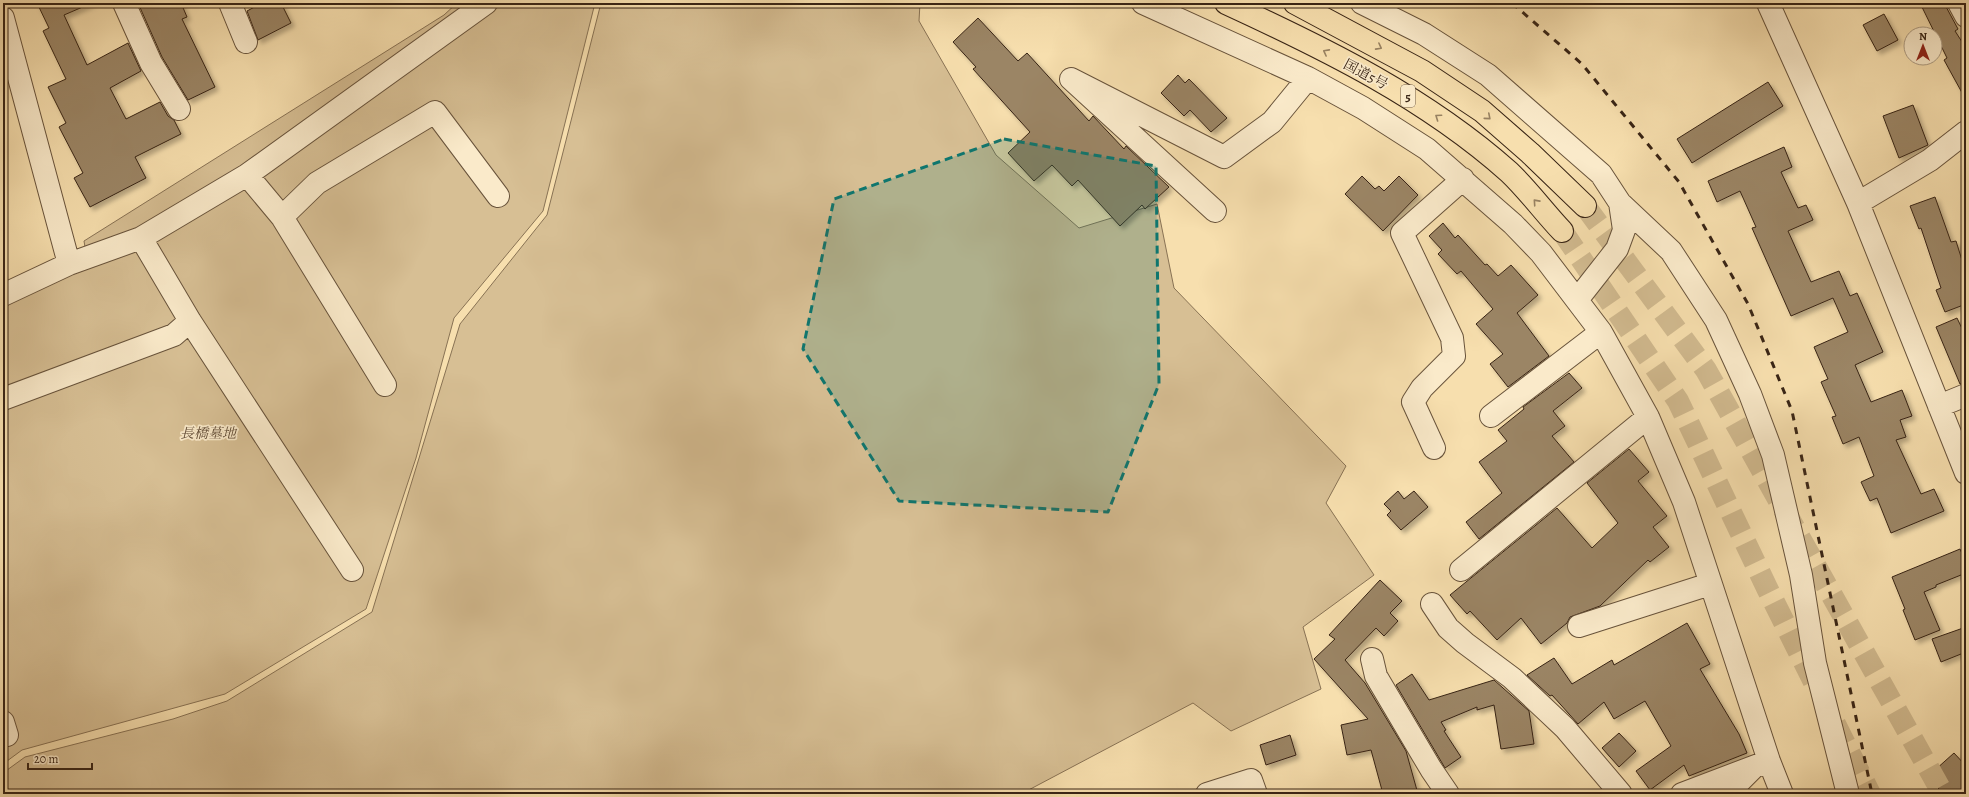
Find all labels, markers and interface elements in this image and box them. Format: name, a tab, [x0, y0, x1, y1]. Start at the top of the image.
north arrow	[1903, 26, 1943, 66]
text: N	[1919, 29, 1927, 44]
one-way arrow	[1374, 43, 1382, 50]
one-way arrow	[1323, 49, 1330, 57]
street label: 国道5号	[1340, 55, 1391, 94]
road number: 5	[1401, 85, 1415, 107]
one-way arrow	[1484, 112, 1491, 119]
one-way arrow	[1435, 114, 1442, 122]
one-way arrow	[1533, 199, 1540, 207]
park label: 長橋墓地	[180, 424, 238, 443]
scale bar	[28, 745, 92, 771]
text: 20 m	[34, 751, 58, 767]

